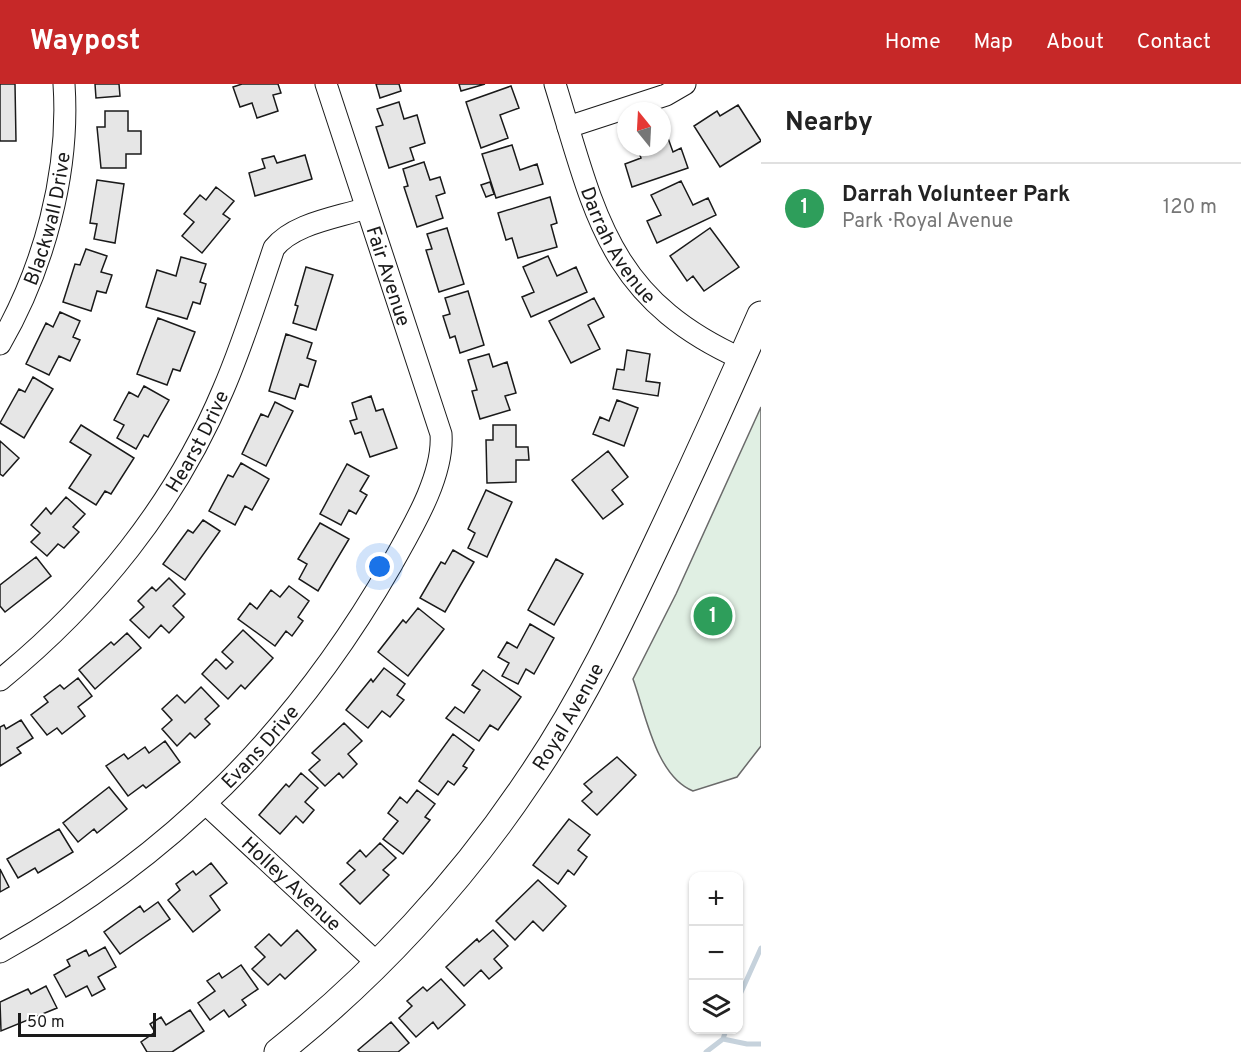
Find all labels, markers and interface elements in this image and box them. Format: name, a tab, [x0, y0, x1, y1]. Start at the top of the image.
text: Waypost	[30, 24, 140, 60]
text: Home	[885, 29, 941, 56]
text: Map	[974, 29, 1013, 56]
text: About	[1046, 29, 1104, 56]
text: Contact	[1137, 29, 1211, 56]
north arrow	[617, 102, 671, 156]
text: Nearby	[785, 107, 873, 140]
street label: Blackwall Drive	[19, 151, 78, 290]
text: Darrah Volunteer Park	[842, 182, 1070, 209]
street label: Darrah Avenue	[573, 184, 661, 311]
text: 1	[801, 195, 809, 221]
text: 120 m	[1163, 195, 1217, 221]
text: Park · Royal Avenue	[842, 209, 1013, 235]
street label: Fair Avenue	[359, 223, 415, 330]
street label: Hearst Drive	[161, 387, 236, 498]
your location	[365, 552, 394, 581]
pin: 1	[694, 594, 732, 638]
street label: Royal Avenue	[528, 659, 611, 777]
street label: Evans Drive	[217, 700, 306, 795]
street label: Holley Avenue	[235, 832, 346, 938]
map controls	[689, 872, 743, 1034]
button: +	[689, 872, 743, 926]
button: −	[689, 926, 743, 980]
button: layers	[689, 980, 743, 1034]
scale bar	[18, 1010, 156, 1038]
text: 50 m	[27, 1013, 65, 1033]

